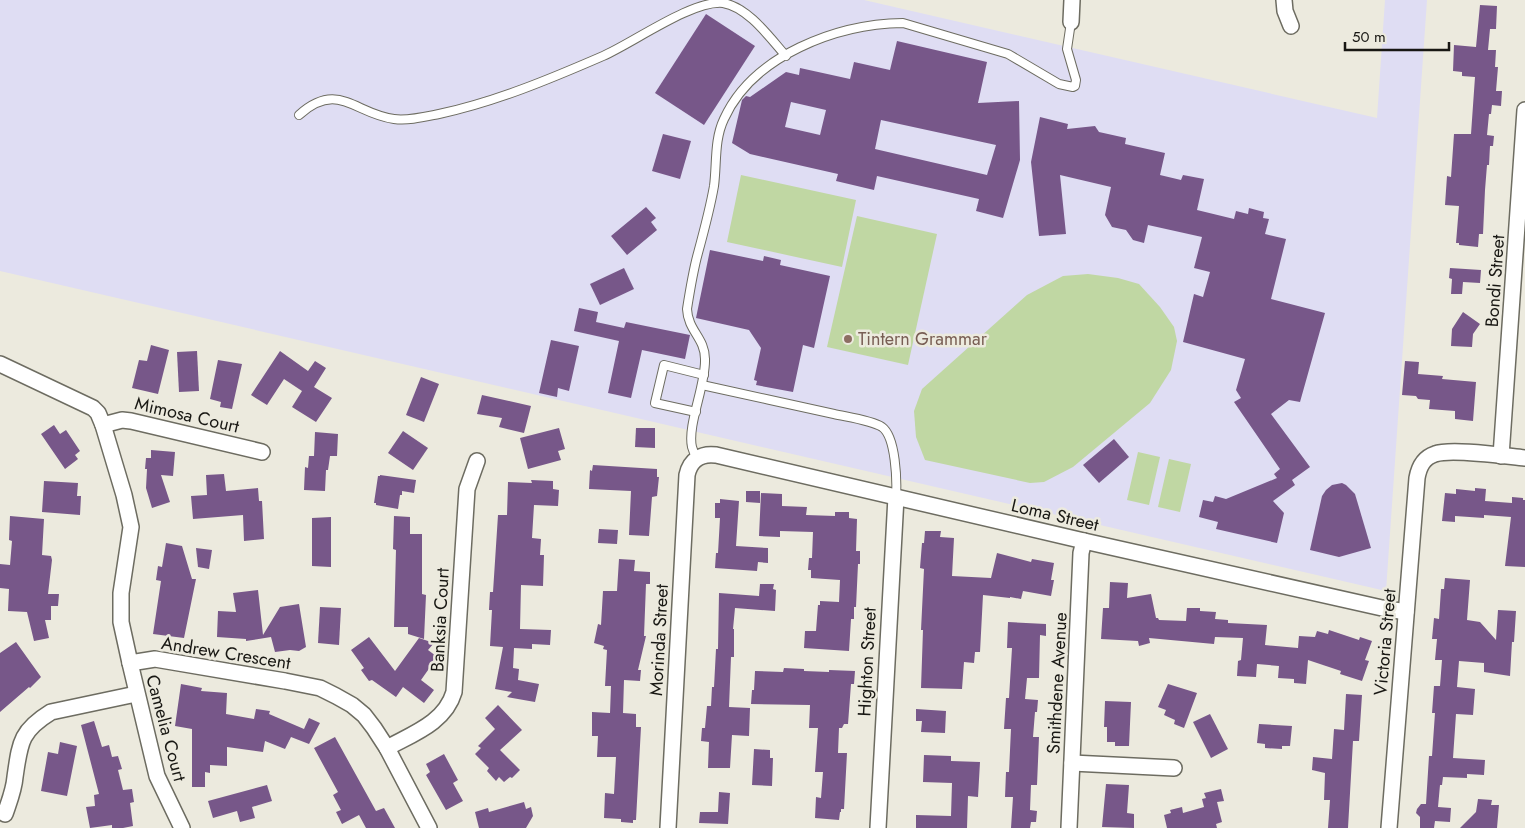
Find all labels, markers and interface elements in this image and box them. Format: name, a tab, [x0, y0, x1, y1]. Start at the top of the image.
scale bar	[1345, 20, 1449, 52]
text: 50 m	[1352, 26, 1386, 48]
street label: Bondi Street	[1479, 233, 1511, 328]
place label: Tintern Grammar	[858, 326, 988, 352]
marker: Tintern Grammar	[842, 333, 854, 345]
street label: Mimosa Court	[132, 390, 242, 440]
street label: Loma Street	[1009, 492, 1102, 538]
street label: Banksia Court	[424, 567, 456, 673]
street label: Morinda Street	[643, 583, 675, 697]
street label: Victoria Street	[1367, 587, 1403, 697]
street label: Highton Street	[851, 606, 883, 717]
street label: Smithdene Avenue	[1040, 611, 1074, 755]
street label: Andrew Crescent	[159, 630, 293, 676]
street label: Camelia Court	[139, 672, 193, 785]

